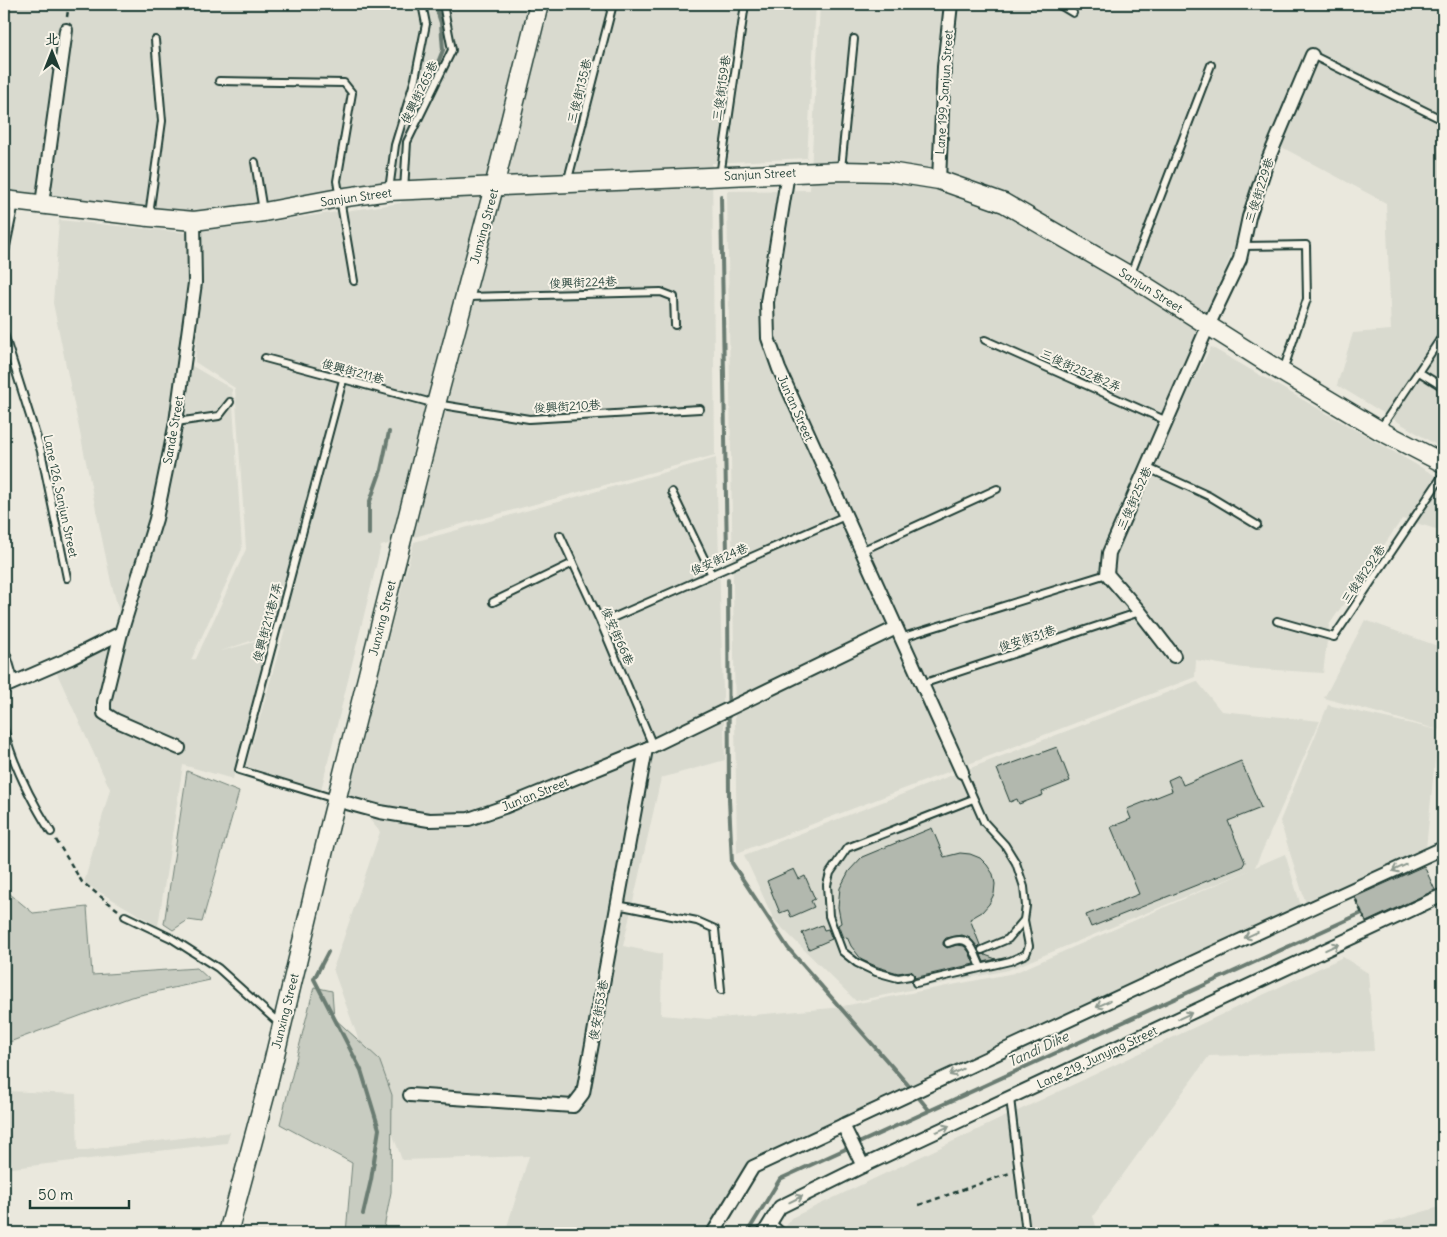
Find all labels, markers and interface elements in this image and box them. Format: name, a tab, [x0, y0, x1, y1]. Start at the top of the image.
north arrow	[28, 28, 78, 78]
street label: Lane 199, Sanjun Street	[932, 29, 956, 155]
text: 北	[45, 30, 59, 48]
street label: 三俊街159巷	[709, 54, 733, 122]
street label: 三俊街135巷	[564, 57, 594, 125]
street label: 俊興街265巷	[397, 58, 441, 126]
street label: 三俊街229巷	[1241, 155, 1277, 225]
street label: Sanjun Street	[724, 165, 796, 183]
street label: Sanjun Street	[319, 185, 393, 209]
street label: Junxing Street	[467, 187, 501, 265]
street label: Sanjun Street	[1116, 265, 1186, 315]
street label: 俊興街224巷	[549, 273, 617, 291]
street label: 三俊街252巷2弄	[1038, 346, 1124, 394]
street label: 俊興街211巷	[320, 355, 386, 387]
street label: Jun'an Street	[775, 373, 817, 443]
street label: Sande Street	[160, 395, 186, 465]
street label: 俊興街210巷	[533, 397, 601, 415]
street label: Lane 126, Sanjun Street	[41, 433, 81, 559]
street label: 三俊街252巷	[1113, 464, 1155, 532]
street label: 俊安街24巷	[688, 540, 750, 578]
street label: 三俊街292巷	[1338, 542, 1388, 606]
street label: Junxing Street	[365, 579, 399, 657]
street label: 俊興街211巷7弄	[249, 580, 285, 664]
street label: 俊安街66巷	[599, 605, 637, 667]
street label: 俊安街31巷	[996, 622, 1058, 654]
street label: Jun'an Street	[499, 774, 571, 814]
one-way arrow	[1392, 864, 1407, 873]
one-way arrow	[1244, 931, 1259, 941]
one-way arrow	[1324, 941, 1339, 951]
street label: Junxing Street	[268, 972, 302, 1050]
street label: 俊安街53巷	[585, 978, 611, 1042]
one-way arrow	[1096, 999, 1111, 1009]
one-way arrow	[1177, 1010, 1192, 1020]
street label: Lane 219, Junying Street	[1034, 1023, 1160, 1091]
water label: Tandi Dike	[1005, 1027, 1073, 1071]
one-way arrow	[949, 1068, 964, 1078]
one-way arrow	[935, 1124, 950, 1133]
scale bar	[30, 1177, 129, 1209]
text: 50 m	[38, 1185, 73, 1204]
one-way arrow	[788, 1194, 803, 1203]

